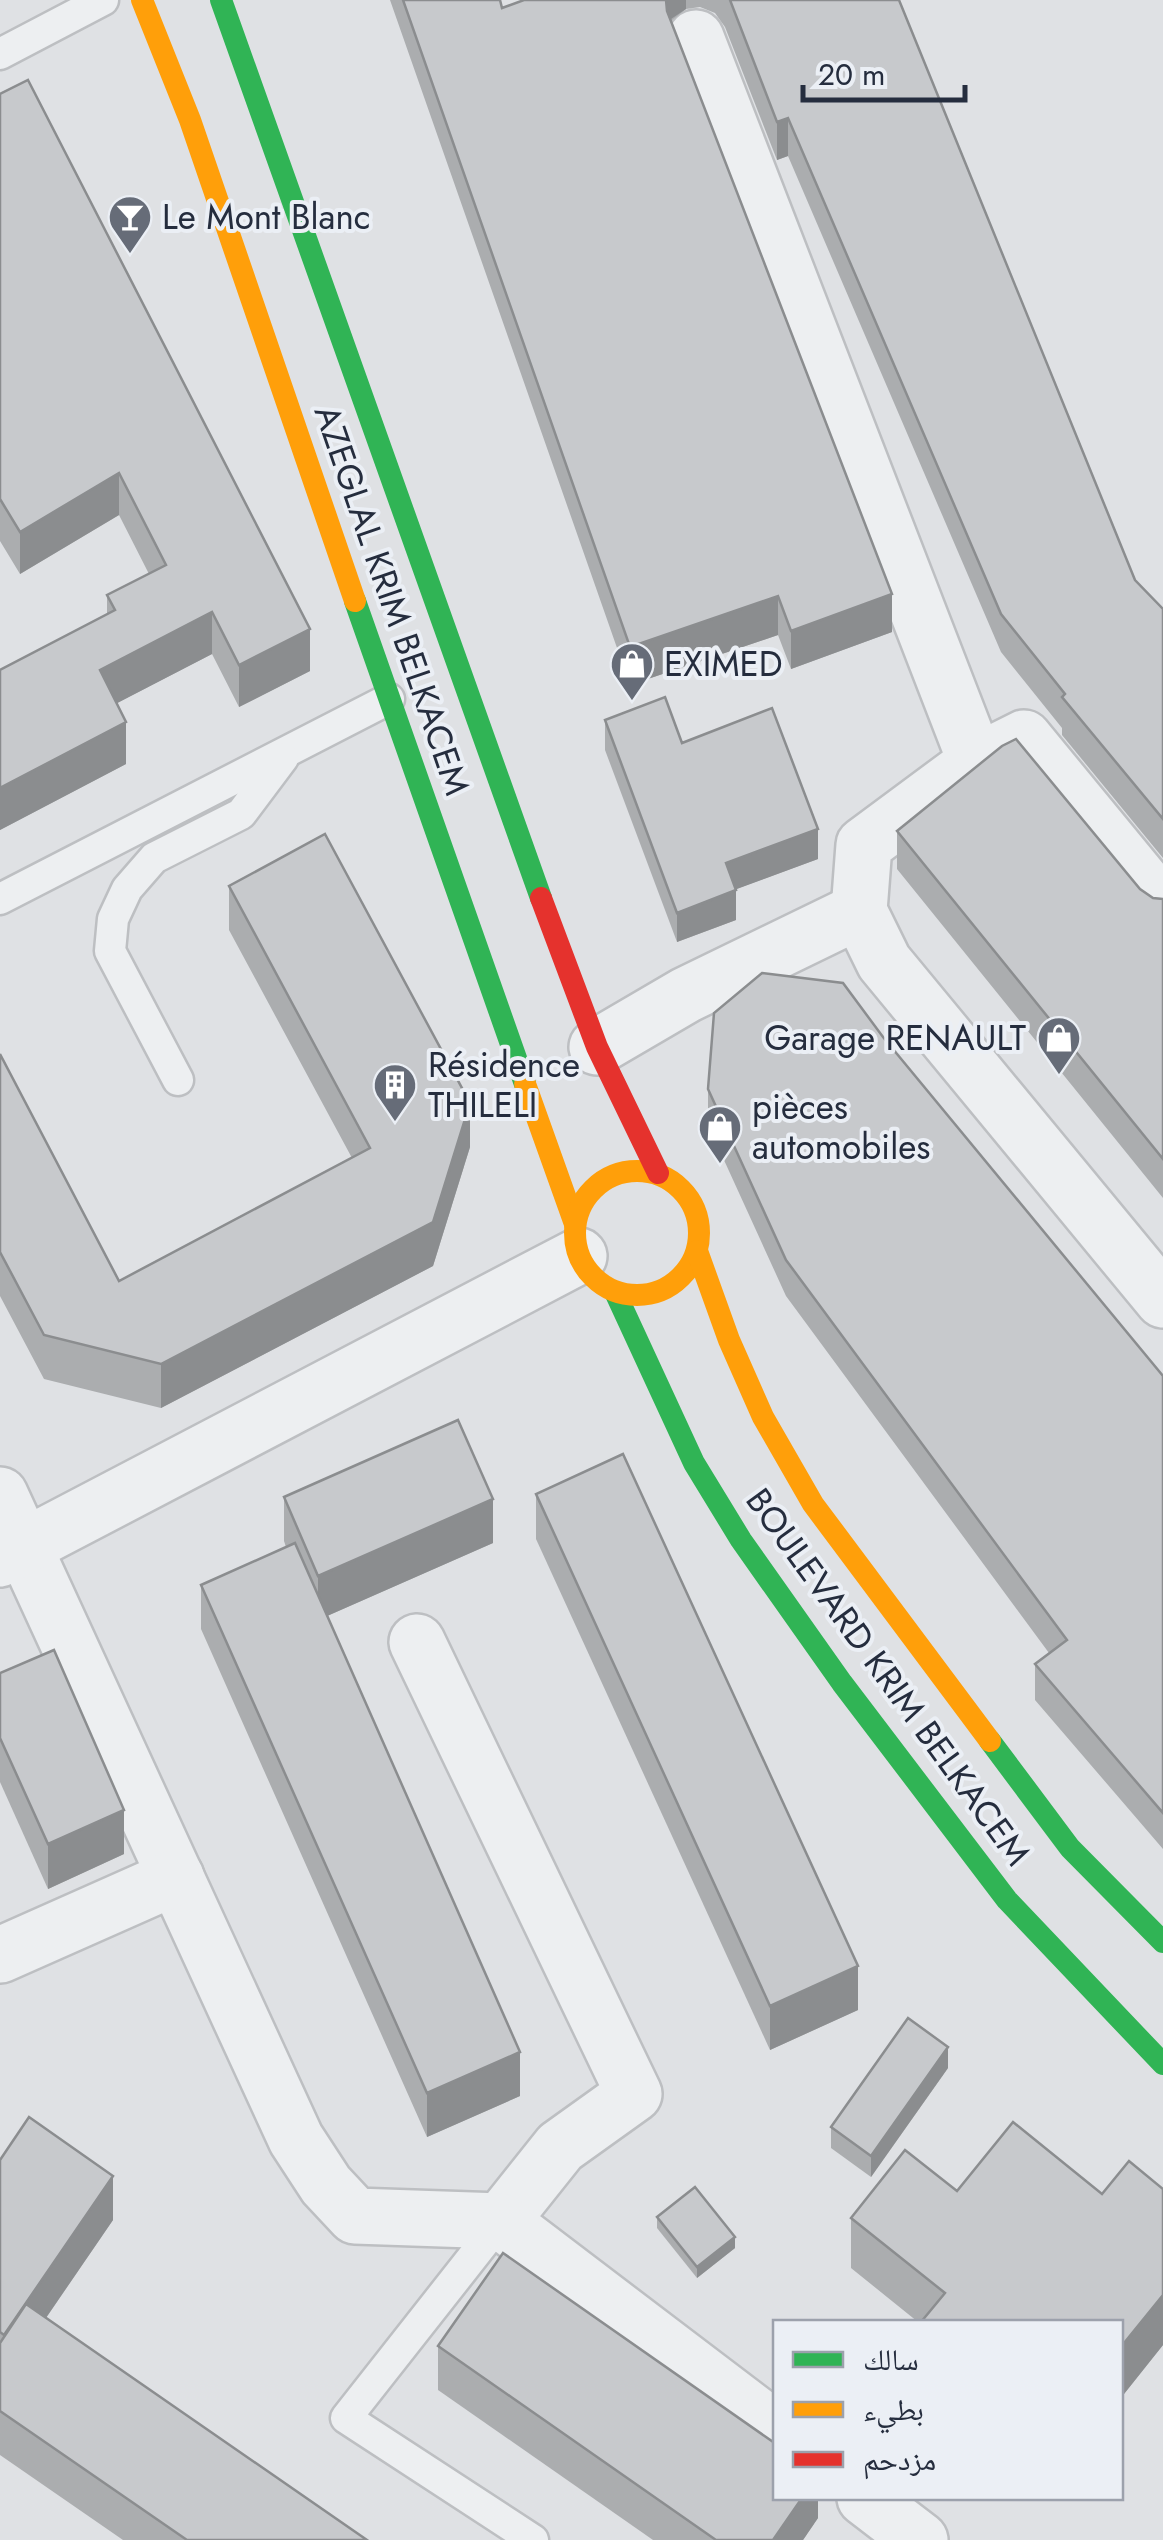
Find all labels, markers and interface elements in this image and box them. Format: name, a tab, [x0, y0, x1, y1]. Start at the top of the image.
scale bar	[803, 40, 966, 102]
text: 20 m	[818, 53, 885, 96]
place label: Le Mont Blanc	[162, 192, 371, 242]
bar icon: Le Mont Blanc	[107, 194, 153, 255]
street label: AZEGLAL KRIM BELKACEM	[302, 398, 482, 802]
place label: EXIMED	[664, 639, 783, 689]
shop icon: EXIMED	[609, 641, 655, 702]
place label: Garage RENAULT	[764, 1013, 1026, 1063]
shop icon: Garage RENAULT	[1036, 1015, 1082, 1076]
place label: Résidence THILELI	[428, 1040, 580, 1130]
building icon: Résidence THILELI	[372, 1062, 418, 1123]
place label: pièces automobiles	[752, 1082, 930, 1172]
shop icon: pièces automobiles	[697, 1104, 743, 1165]
street label: BOULEVARD KRIM BELKACEM	[734, 1478, 1042, 1876]
legend	[773, 2320, 1123, 2500]
text: سالك	[863, 2338, 919, 2381]
text: بطيء	[863, 2388, 924, 2434]
text: مزدحم	[863, 2438, 936, 2481]

